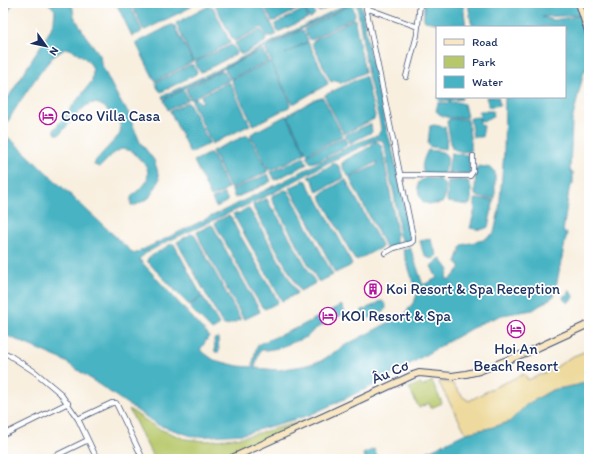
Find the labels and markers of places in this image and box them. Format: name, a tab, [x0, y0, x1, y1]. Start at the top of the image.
hotel icon: Coco Villa Casa	[38, 106, 58, 126]
place label: Coco Villa Casa	[61, 107, 160, 125]
building icon: Koi Resort & Spa Reception	[363, 279, 383, 299]
place label: Koi Resort & Spa Reception	[386, 280, 560, 298]
hotel icon: KOI Resort & Spa	[318, 306, 338, 326]
place label: KOI Resort & Spa	[341, 307, 451, 325]
hotel icon: Hoi An Beach Resort	[506, 319, 526, 339]
place label: Hoi An Beach Resort	[474, 340, 559, 375]

